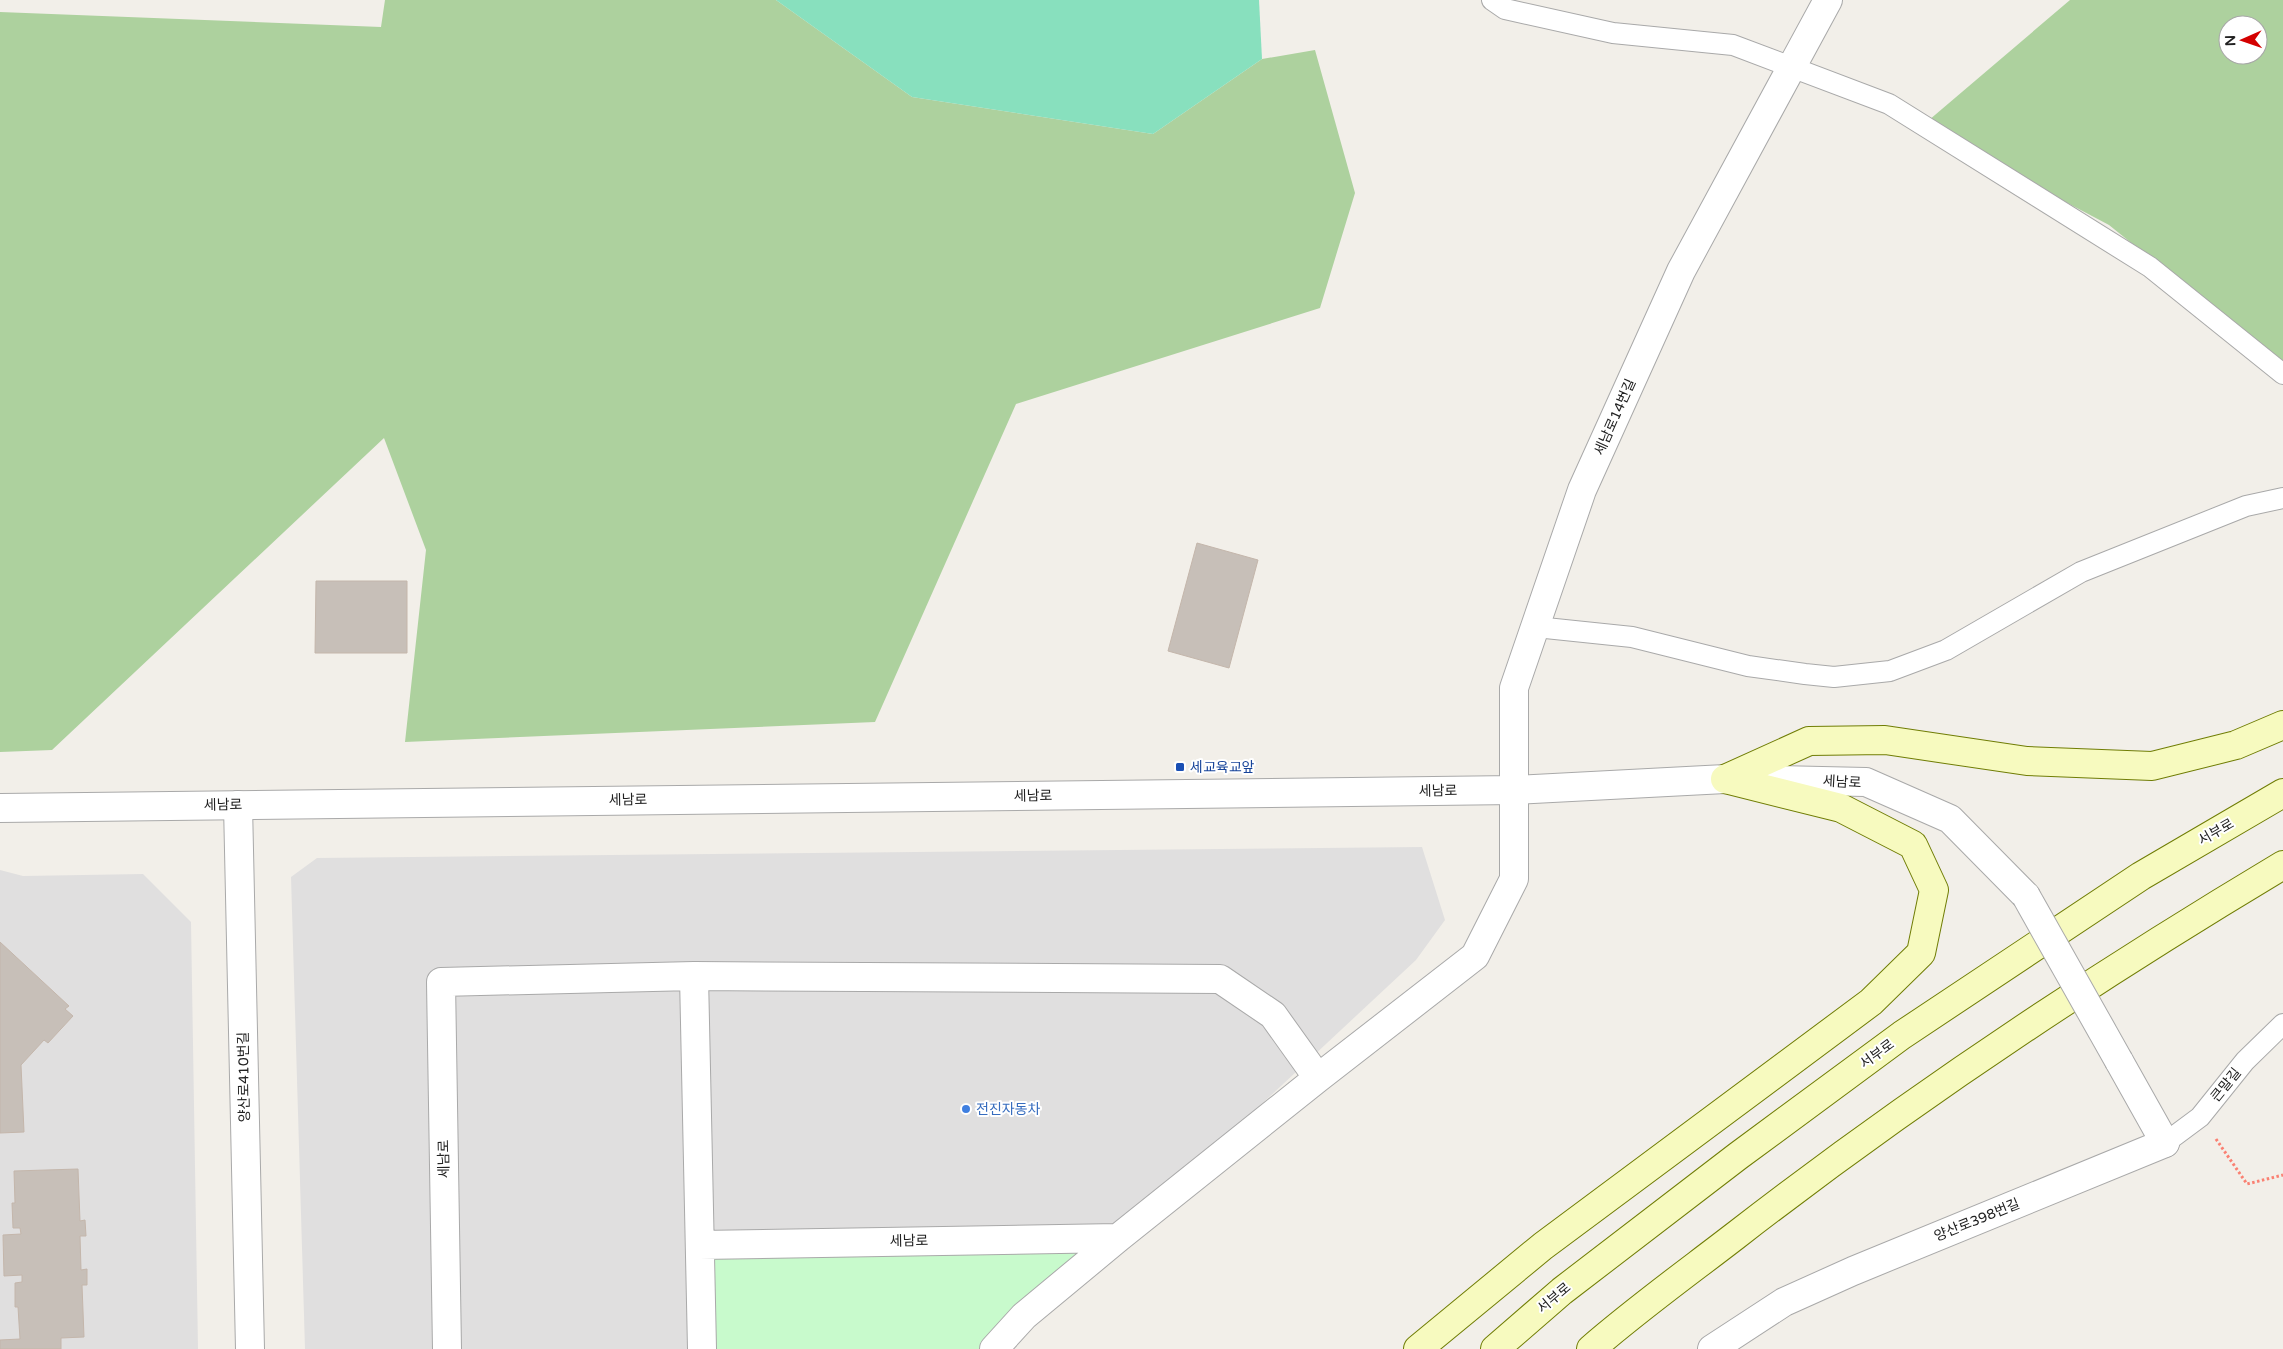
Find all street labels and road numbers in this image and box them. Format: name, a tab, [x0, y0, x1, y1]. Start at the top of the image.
street label: 세남로14번길	[1591, 376, 1639, 458]
street label: 세남로	[1822, 773, 1862, 792]
street label: 세남로	[1419, 782, 1458, 800]
street label: 세남로	[1014, 787, 1053, 805]
street label: 세남로	[609, 791, 648, 809]
street label: 세남로	[204, 796, 243, 814]
street label: 서부로	[2195, 815, 2237, 849]
street label: 양산로410번길	[235, 1031, 253, 1123]
street label: 서부로	[1856, 1036, 1898, 1072]
street label: 큰말길	[2207, 1065, 2245, 1105]
street label: 세남로	[435, 1139, 453, 1178]
street label: 양산로398번길	[1932, 1195, 2022, 1245]
street label: 세남로	[890, 1232, 929, 1250]
street label: 서부로	[1534, 1279, 1574, 1317]

